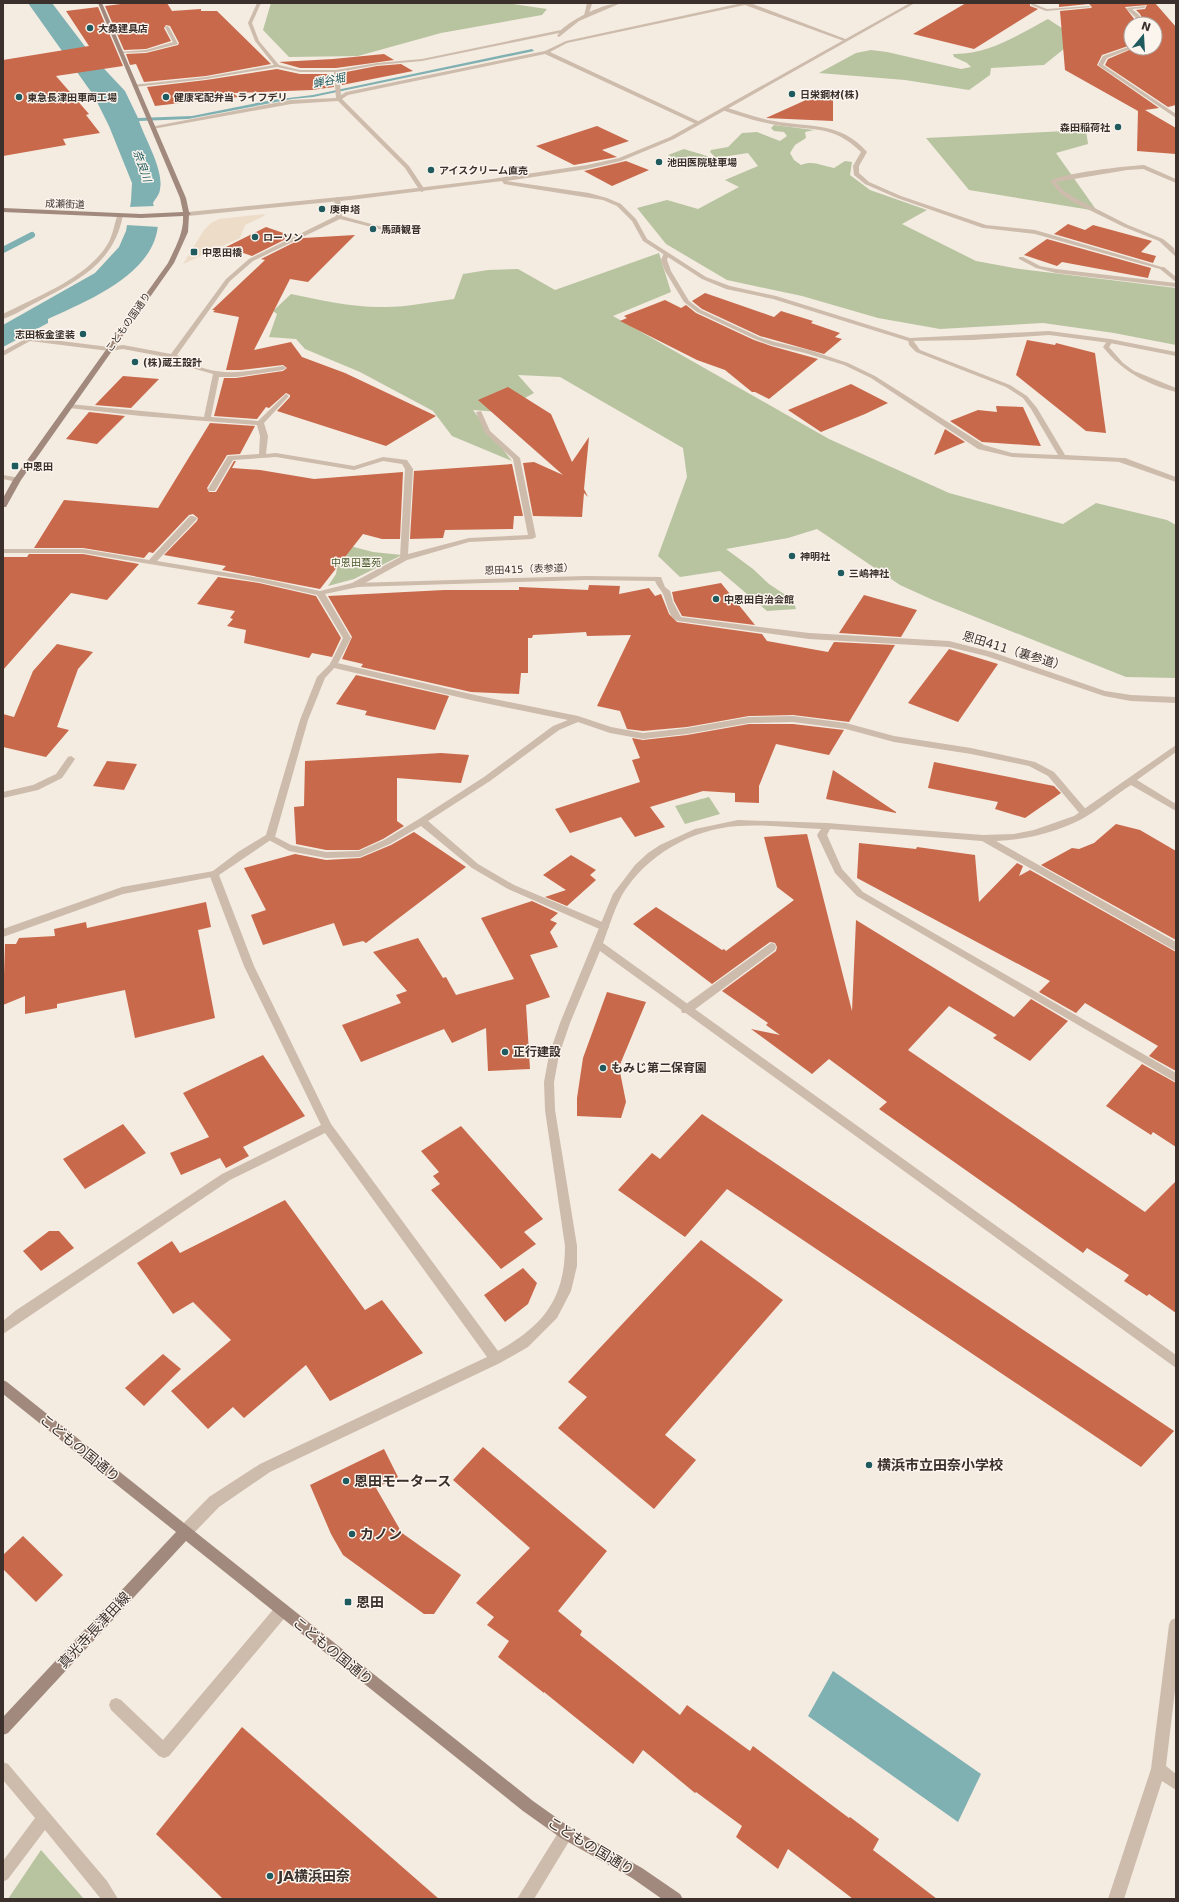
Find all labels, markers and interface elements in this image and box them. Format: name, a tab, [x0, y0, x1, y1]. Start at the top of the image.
north arrow	[1123, 16, 1163, 56]
text: N	[1140, 19, 1152, 35]
marker: 大桑建具店	[85, 23, 95, 33]
place label: 大桑建具店	[98, 23, 148, 34]
water label: 蝉谷堀	[312, 71, 348, 91]
marker: 日栄鋼材(株)	[787, 89, 797, 99]
place label: 日栄鋼材(株)	[800, 89, 859, 100]
marker: 東急長津田車両工場	[14, 92, 24, 102]
place label: 東急長津田車両工場	[27, 92, 117, 103]
marker: 健康宅配弁当 ライフデリ	[161, 92, 171, 102]
place label: 健康宅配弁当 ライフデリ	[173, 92, 287, 103]
place label: 森田稲荷社	[1060, 122, 1111, 133]
marker: 森田稲荷社	[1113, 122, 1123, 132]
water label: 奈良川	[130, 148, 154, 185]
marker: 池田医院駐車場	[654, 157, 664, 167]
place label: 池田医院駐車場	[667, 157, 737, 168]
marker: アイスクリーム直売	[426, 165, 436, 175]
place label: アイスクリーム直売	[439, 165, 528, 176]
street label: 成瀬街道	[45, 198, 85, 210]
marker: 庚申塔	[317, 204, 327, 214]
place label: 庚申塔	[329, 204, 361, 215]
marker: 馬頭観音	[368, 224, 378, 234]
place label: 馬頭観音	[381, 224, 421, 235]
marker: ローソン	[250, 232, 260, 242]
place label: ローソン	[263, 232, 303, 243]
marker: 中恩田橋	[189, 247, 199, 257]
place label: 中恩田橋	[202, 247, 242, 258]
street label: こどもの国通り	[103, 290, 153, 354]
place label: 志田板金塗装	[15, 329, 75, 340]
marker: 志田板金塗装	[78, 329, 88, 339]
marker: (株)蔵王設計	[130, 357, 140, 367]
place label: (株)蔵王設計	[143, 357, 202, 368]
marker: 中恩田	[10, 461, 20, 471]
place label: 中恩田	[23, 461, 53, 472]
marker: 神明社	[787, 551, 797, 561]
place label: 神明社	[800, 551, 831, 562]
park label: 中恩田墓苑	[331, 557, 381, 568]
street label: 恩田415（表参道）	[484, 562, 574, 576]
marker: 三嶋神社	[836, 568, 846, 578]
place label: 三嶋神社	[849, 568, 890, 579]
marker: 中恩田自治会館	[711, 594, 721, 604]
place label: 中恩田自治会館	[724, 594, 794, 605]
street label: 恩田411（裏参道）	[961, 629, 1067, 673]
place label: 正行建設	[513, 1045, 561, 1059]
marker: 正行建設	[500, 1047, 510, 1057]
place label: もみじ第二保育園	[611, 1061, 707, 1075]
marker: もみじ第二保育園	[598, 1063, 608, 1073]
street label: こどもの国通り	[37, 1411, 123, 1485]
place label: 横浜市立田奈小学校	[877, 1457, 1003, 1473]
marker: 横浜市立田奈小学校	[864, 1460, 874, 1470]
place label: 恩田モータース	[354, 1473, 451, 1489]
marker: 恩田モータース	[341, 1476, 351, 1486]
place label: カノン	[360, 1526, 402, 1542]
marker: カノン	[347, 1529, 357, 1539]
street label: 真光寺長津田線	[55, 1589, 133, 1671]
place label: 恩田	[356, 1594, 384, 1610]
marker: 恩田	[343, 1597, 353, 1607]
street label: こどもの国通り	[290, 1614, 376, 1688]
street label: こどもの国通り	[545, 1814, 637, 1878]
place label: JA横浜田奈	[277, 1868, 350, 1884]
marker: JA横浜田奈	[265, 1871, 275, 1881]

